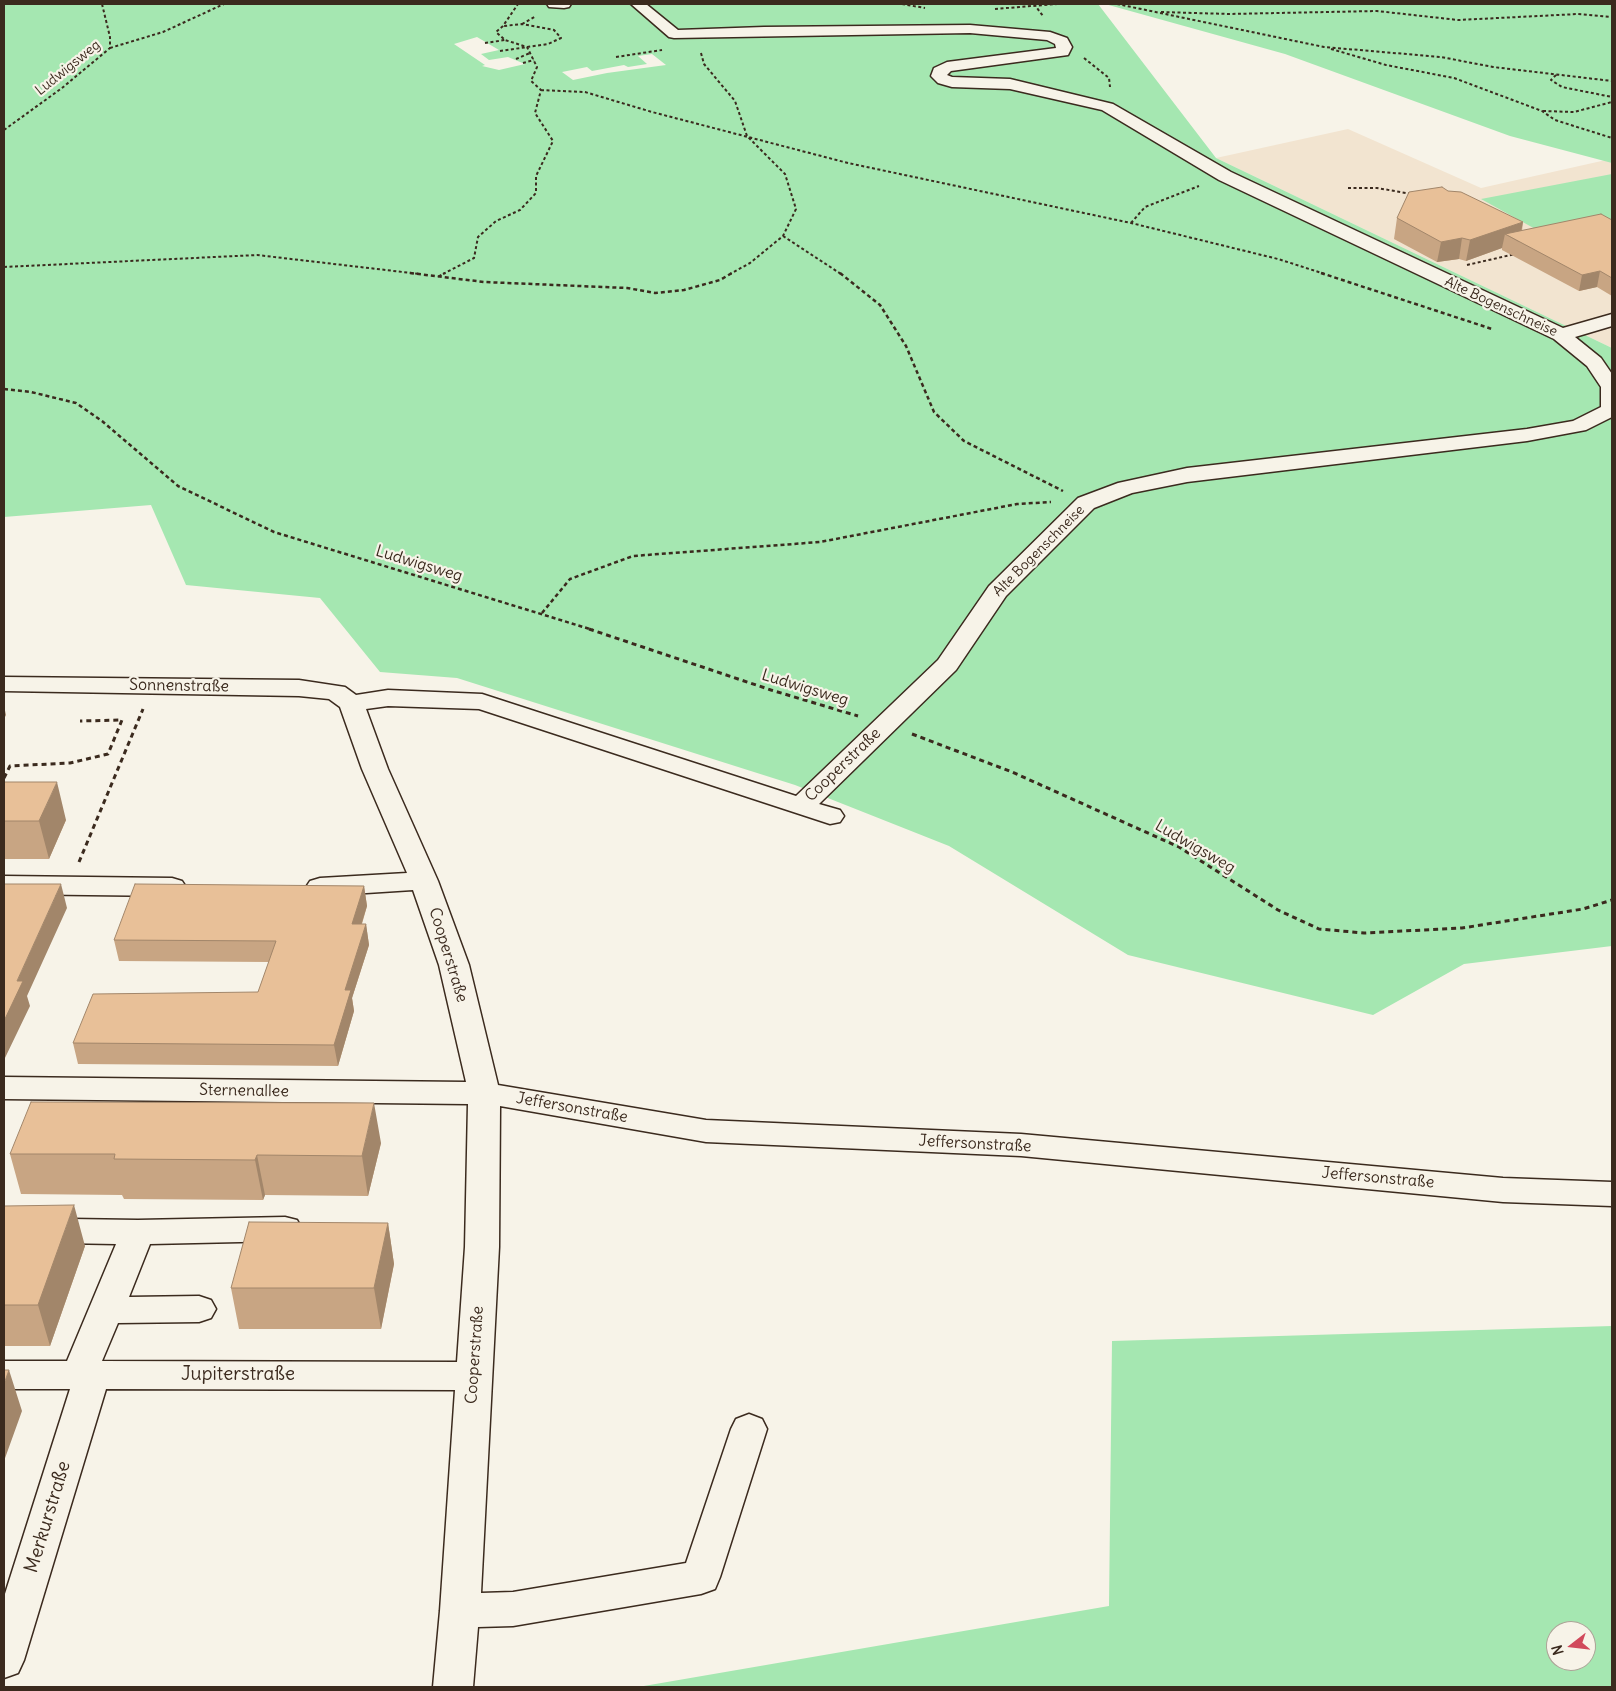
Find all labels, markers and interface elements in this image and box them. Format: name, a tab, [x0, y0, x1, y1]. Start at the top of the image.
street label: Ludwigsweg	[32, 37, 104, 99]
street label: Alte Bogenschneise	[1442, 274, 1560, 340]
street label: Alte Bogenschneise	[990, 502, 1088, 600]
street label: Ludwigsweg	[373, 542, 465, 586]
street label: Ludwigsweg	[759, 666, 851, 710]
street label: Sonnenstraße	[129, 676, 229, 696]
street label: Cooperstraße	[801, 724, 885, 806]
street label: Ludwigsweg	[1151, 816, 1239, 878]
street label: Cooperstraße	[424, 905, 472, 1005]
street label: Sternenallee	[199, 1081, 289, 1101]
street label: Jeffersonstraße	[515, 1089, 629, 1127]
street label: Jeffersonstraße	[918, 1131, 1032, 1157]
street label: Jeffersonstraße	[1321, 1164, 1435, 1192]
street label: Cooperstraße	[462, 1305, 488, 1405]
street label: Jupiterstraße	[181, 1364, 295, 1386]
street label: Merkurstraße	[20, 1458, 76, 1576]
north arrow	[1546, 1621, 1596, 1671]
text: N	[1548, 1643, 1568, 1657]

